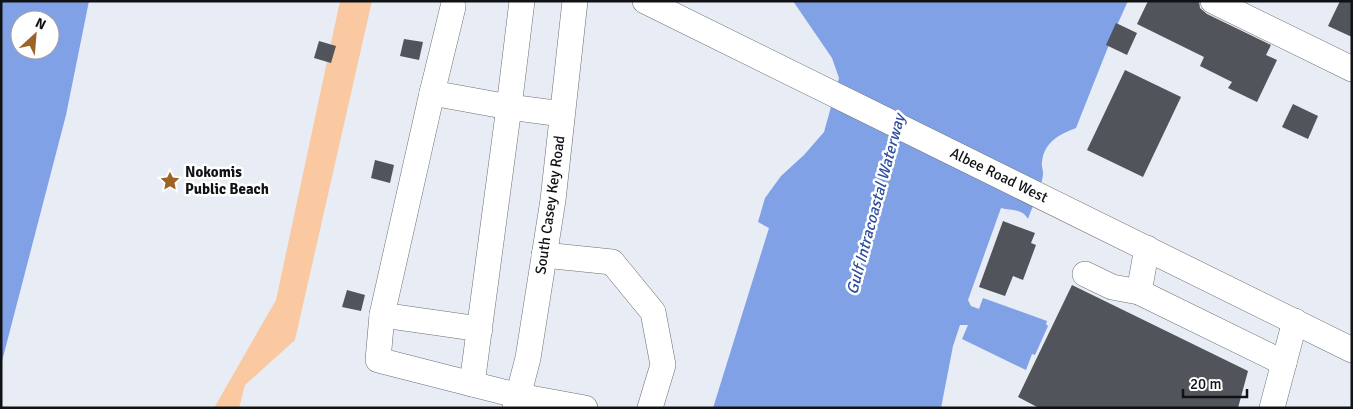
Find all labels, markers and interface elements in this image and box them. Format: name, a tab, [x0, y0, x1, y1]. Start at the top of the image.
north arrow	[10, 10, 60, 60]
text: N	[32, 14, 49, 34]
water label: Gulf Intracoastal Waterway	[842, 110, 910, 296]
street label: South Casey Key Road	[531, 134, 569, 276]
street label: Albee Road West	[947, 144, 1051, 206]
place label: Nokomis Public Beach	[185, 163, 269, 198]
place icon: Nokomis Public Beach	[159, 170, 181, 192]
scale bar	[1183, 366, 1247, 398]
text: 20 m	[1190, 375, 1221, 393]

